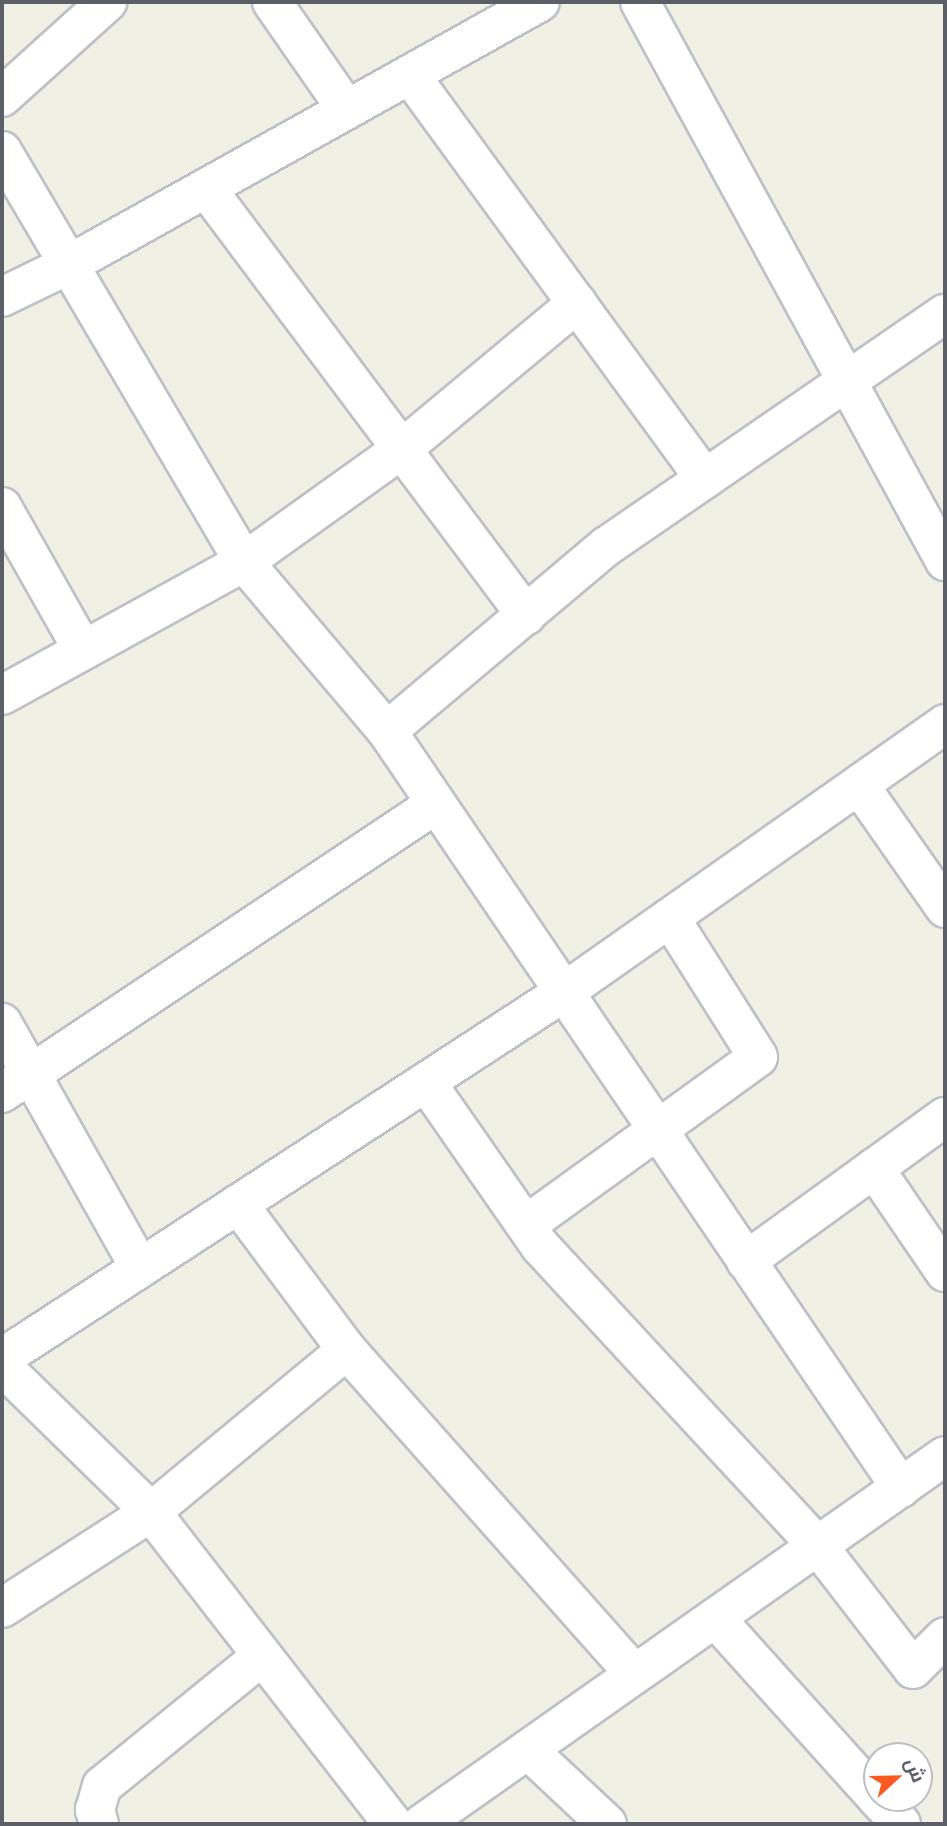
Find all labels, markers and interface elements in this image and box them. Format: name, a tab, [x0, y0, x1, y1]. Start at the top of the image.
north arrow	[863, 1742, 933, 1812]
text: ش	[899, 1754, 932, 1786]

